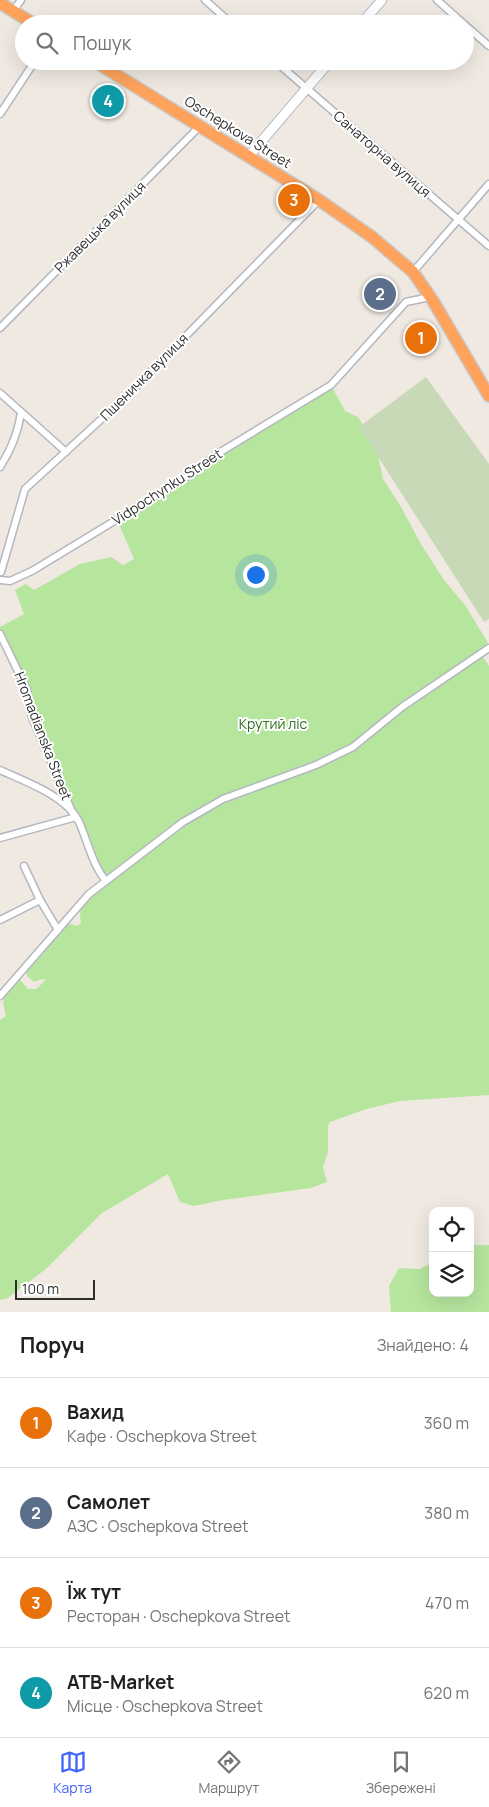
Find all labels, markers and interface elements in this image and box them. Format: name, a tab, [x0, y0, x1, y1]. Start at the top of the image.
search box	[15, 15, 474, 70]
icon: search	[33, 29, 61, 57]
text: Пошук	[73, 30, 131, 56]
pin: 4	[92, 82, 124, 120]
street label: Oschepkova Street	[181, 91, 296, 172]
street label: Санаторна вулиця	[330, 106, 435, 201]
street label: Ржавецька вулиця	[50, 177, 150, 277]
pin: 3	[278, 181, 310, 219]
pin: 2	[364, 275, 396, 313]
pin: 1	[405, 319, 437, 357]
street label: Пшеничка вулиця	[96, 329, 192, 425]
street label: Vidpochynku Street	[108, 444, 226, 529]
your location	[243, 562, 269, 588]
street label: Hromadianska Street	[10, 669, 77, 803]
park label: Крутий ліс	[239, 714, 308, 733]
map controls	[429, 1207, 474, 1297]
button: locate	[429, 1207, 474, 1252]
button: layers	[429, 1252, 474, 1297]
scale bar	[15, 1277, 95, 1300]
text: 100 m	[22, 1279, 59, 1298]
text: Поруч	[20, 1331, 85, 1359]
text: Знайдено: 4	[377, 1334, 469, 1356]
text: Вахид	[67, 1399, 124, 1425]
text: 1	[32, 1412, 40, 1434]
text: 360 m	[424, 1412, 469, 1434]
text: Кафе · Oschepkova Street	[67, 1425, 257, 1447]
text: Самолет	[67, 1489, 150, 1515]
text: 2	[31, 1502, 41, 1524]
text: 380 m	[424, 1502, 469, 1524]
text: АЗС · Oschepkova Street	[67, 1515, 248, 1537]
text: Їж тут	[67, 1579, 121, 1605]
text: 3	[31, 1592, 41, 1614]
text: 470 m	[425, 1592, 469, 1614]
text: Ресторан · Oschepkova Street	[67, 1605, 290, 1627]
text: ATB-Market	[67, 1669, 175, 1695]
text: 4	[31, 1682, 41, 1704]
text: 620 m	[423, 1682, 469, 1704]
text: Місце · Oschepkova Street	[67, 1695, 263, 1717]
tab: Карта	[53, 1748, 92, 1797]
tab: Маршрут	[198, 1748, 259, 1797]
tab: Збережені	[366, 1748, 436, 1797]

